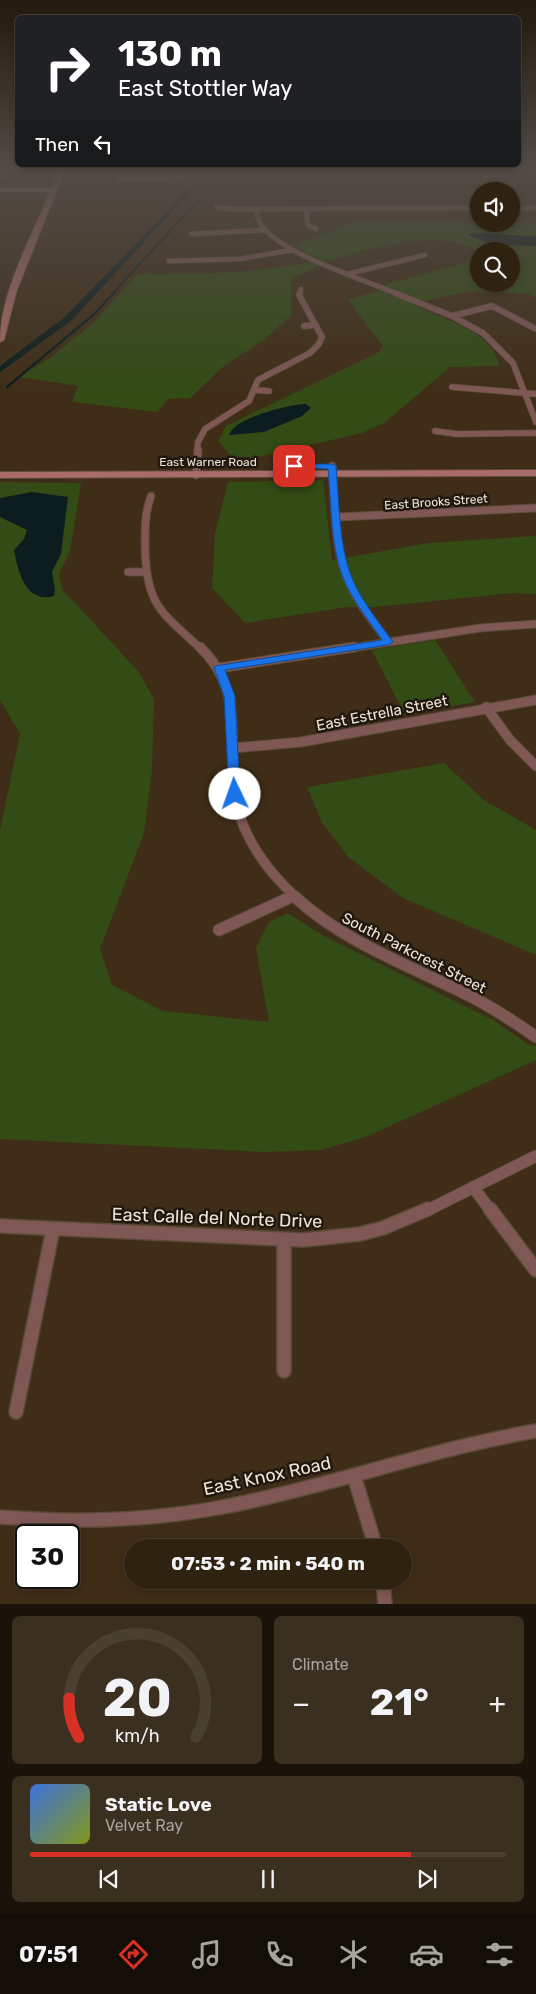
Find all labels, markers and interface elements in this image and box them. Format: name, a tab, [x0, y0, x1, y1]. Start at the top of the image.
text: 130 m	[118, 33, 222, 75]
icon: right	[35, 35, 100, 100]
text: East Stottler Way	[118, 75, 292, 102]
icon: left	[89, 130, 117, 158]
text: Then	[35, 133, 79, 156]
map controls	[470, 182, 520, 292]
button: sound	[470, 182, 520, 232]
button: search	[470, 242, 520, 292]
pin	[273, 445, 315, 487]
icon: arrive	[280, 452, 308, 480]
street label: East Warner Road	[159, 455, 257, 469]
street label: East Brooks Street	[384, 491, 489, 513]
street label: East Estrella Street	[315, 691, 449, 735]
position arrow	[208, 767, 260, 819]
street label: South Parkcrest Street	[339, 909, 489, 997]
street label: East Calle del Norte Drive	[111, 1203, 323, 1233]
street label: East Knox Road	[201, 1452, 333, 1500]
speed limit sign: 30	[15, 1524, 80, 1589]
text: 07:53 · 2 min · 540 m	[171, 1552, 365, 1575]
text: Climate	[292, 1655, 349, 1674]
text: 20	[102, 1667, 172, 1729]
text: 21°	[370, 1679, 429, 1725]
text: −	[292, 1687, 310, 1720]
text: +	[489, 1687, 506, 1720]
text: km/h	[115, 1725, 159, 1746]
text: Static Love	[105, 1793, 212, 1816]
text: Velvet Ray	[105, 1816, 183, 1835]
icon: previous	[95, 1865, 123, 1893]
icon: pause	[254, 1865, 282, 1893]
icon: next	[413, 1865, 441, 1893]
icon: directions	[116, 1937, 151, 1972]
icon: music	[189, 1937, 224, 1972]
icon: phone	[262, 1937, 297, 1972]
icon: climate	[336, 1937, 371, 1972]
icon: car	[409, 1937, 444, 1972]
icon: filters	[482, 1937, 517, 1972]
text: 07:51	[19, 1941, 78, 1968]

